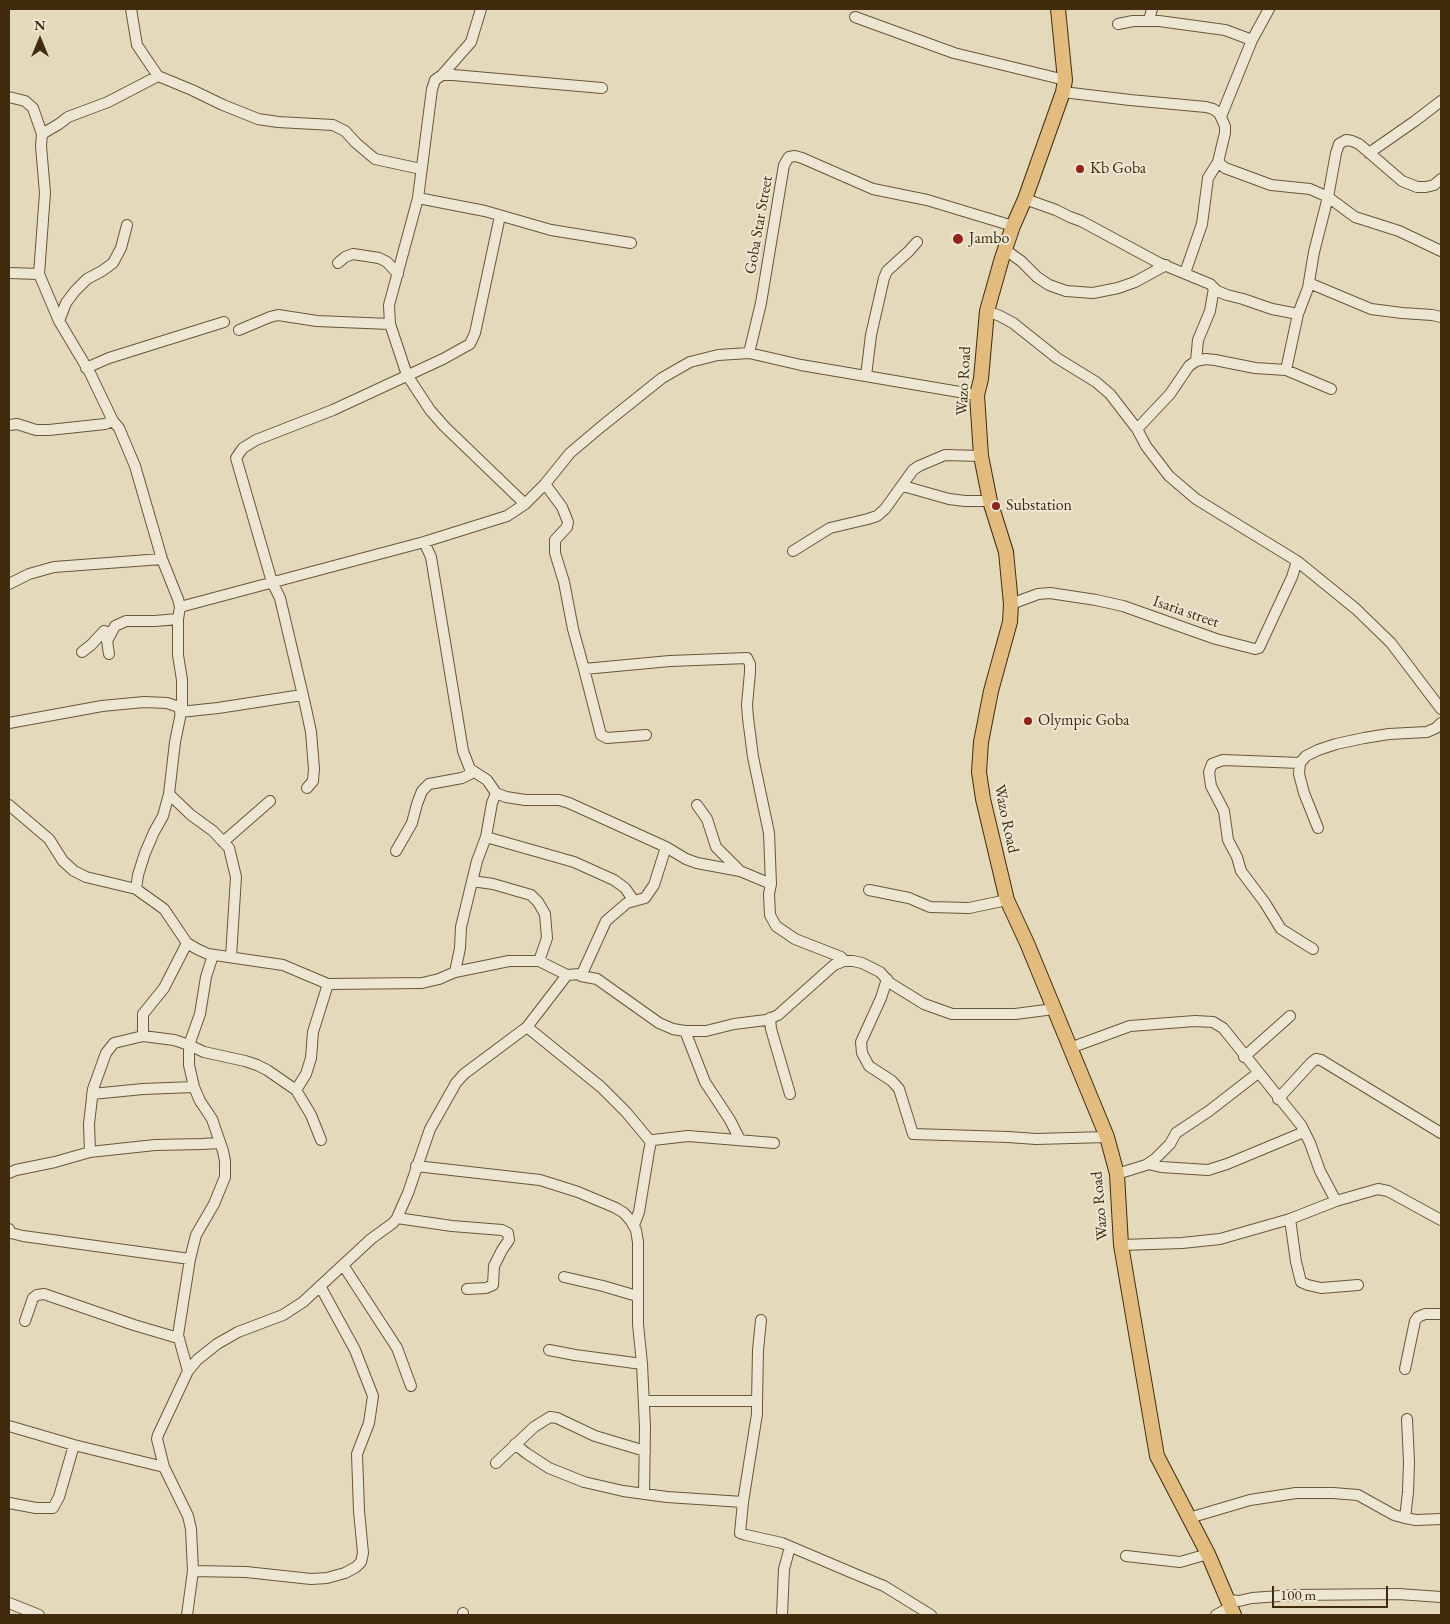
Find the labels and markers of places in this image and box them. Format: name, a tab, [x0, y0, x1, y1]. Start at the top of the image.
place label: Kb Goba	[1090, 159, 1146, 179]
marker: Kb Goba	[1074, 163, 1086, 175]
place label: Jambo	[969, 229, 1009, 249]
marker: Jambo	[951, 232, 965, 246]
place label: Substation	[1006, 496, 1072, 516]
marker: Substation	[990, 500, 1002, 512]
place label: Olympic Goba	[1038, 711, 1129, 731]
marker: Olympic Goba	[1022, 715, 1034, 727]

